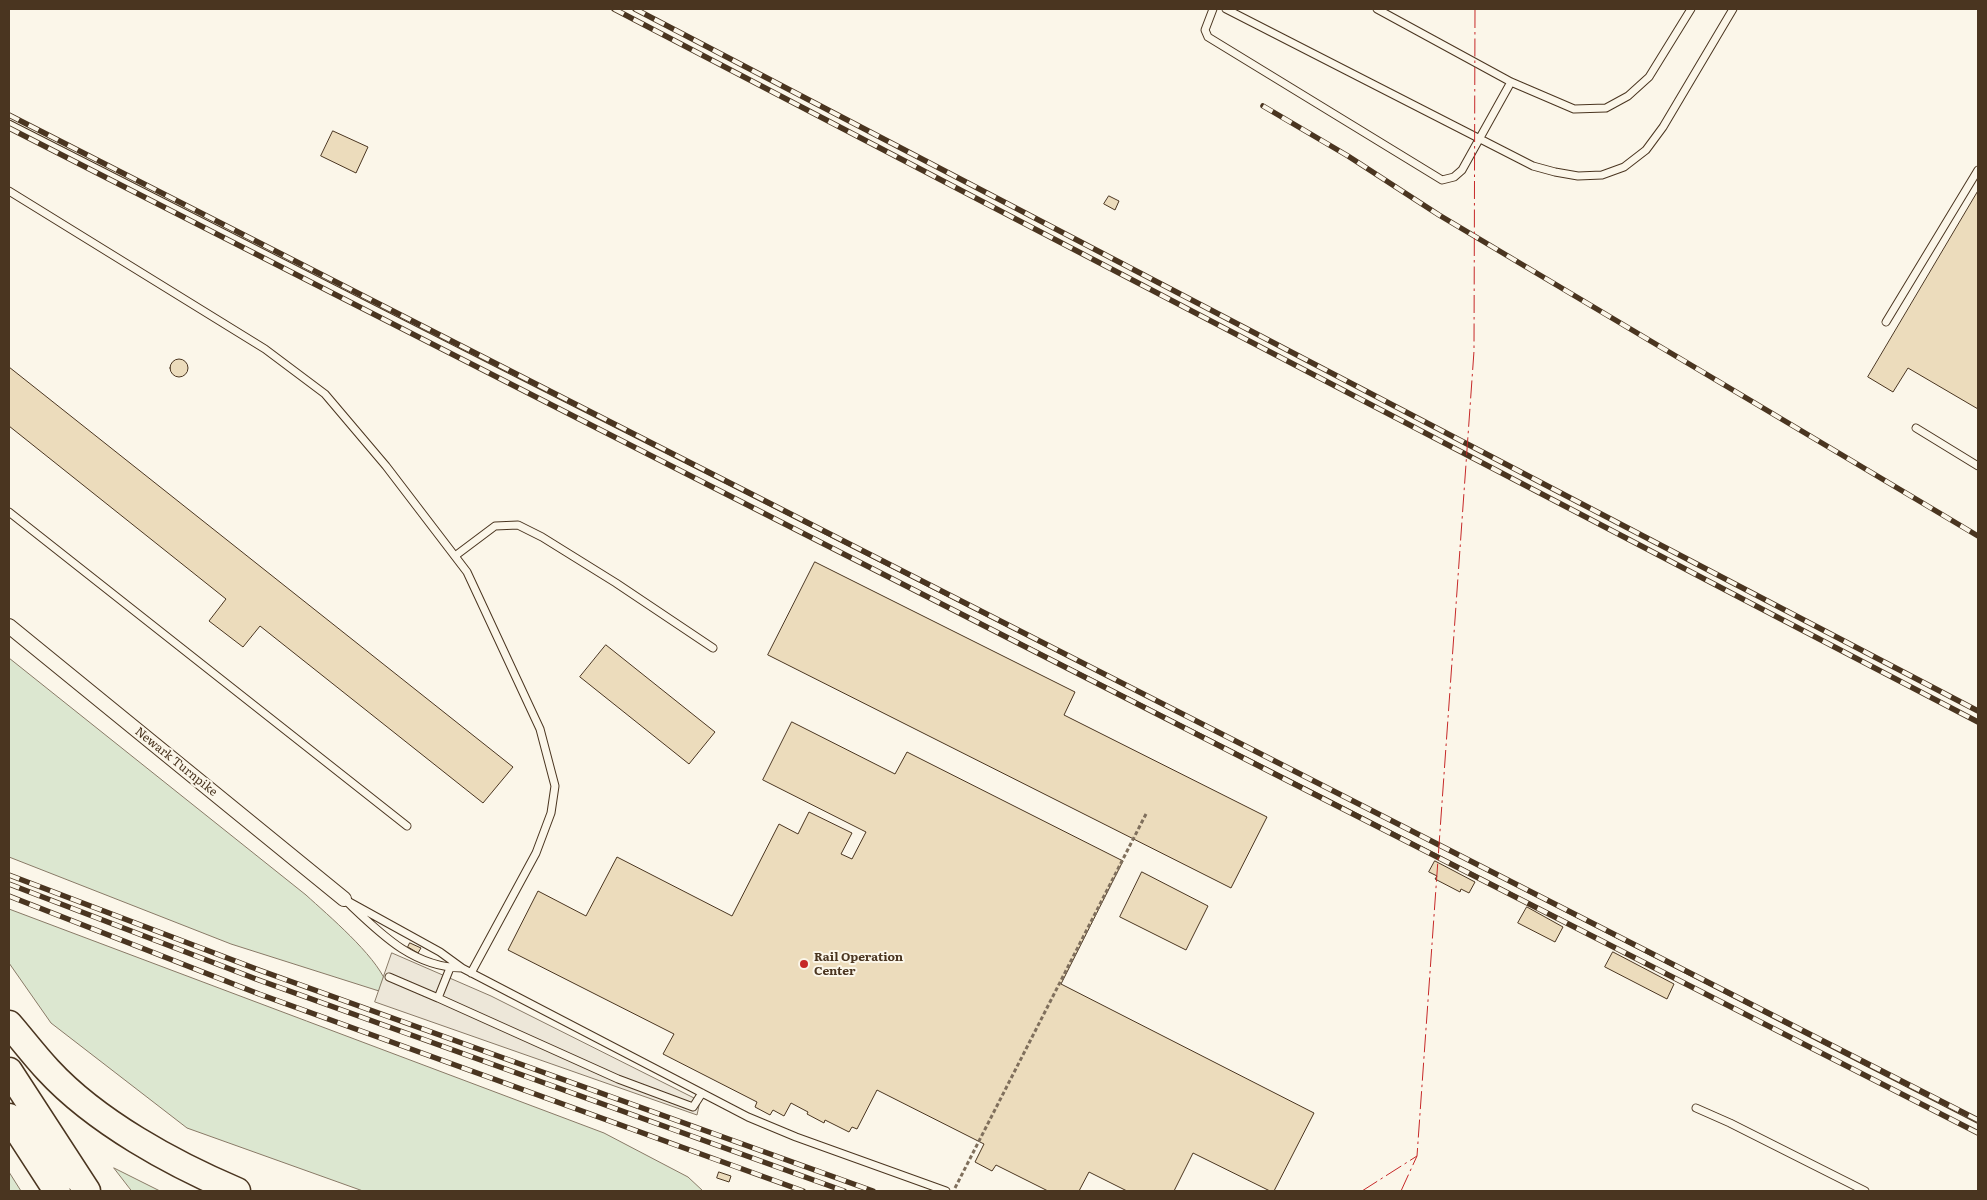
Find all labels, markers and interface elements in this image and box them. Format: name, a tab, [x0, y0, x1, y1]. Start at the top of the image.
street label: Newark Turnpike	[132, 724, 220, 800]
place label: Rail Operation Center	[814, 950, 903, 978]
marker: Rail Operation Center	[798, 958, 810, 970]

